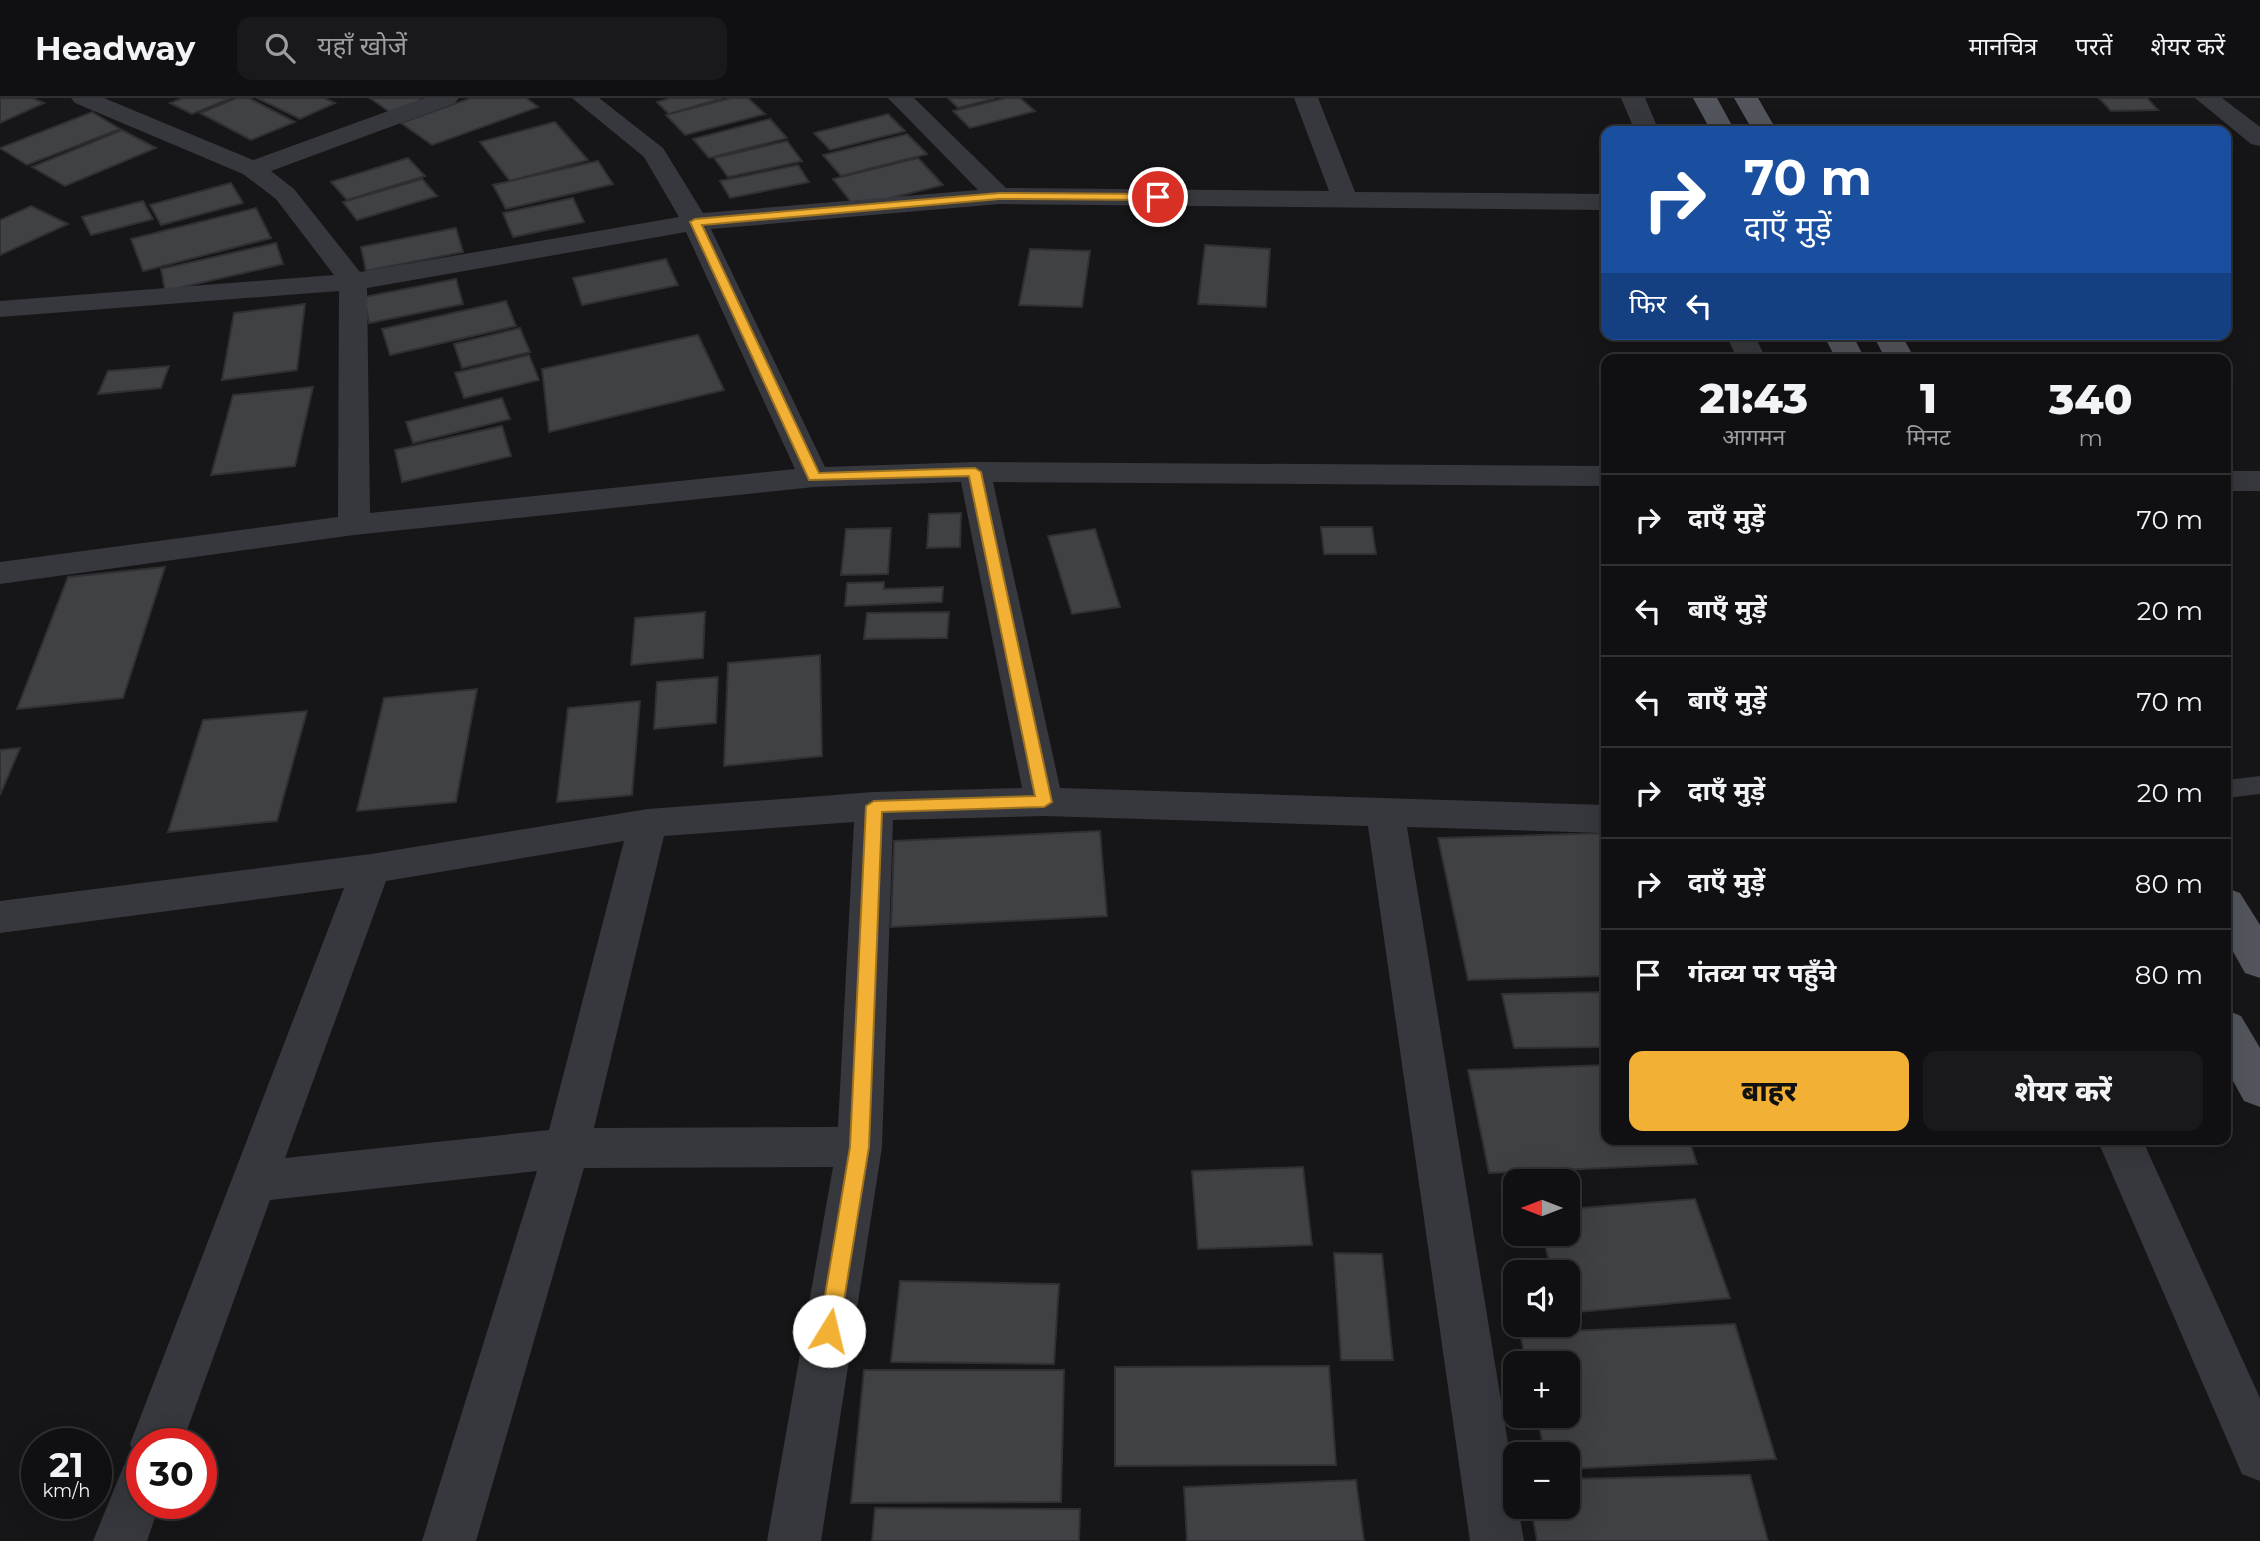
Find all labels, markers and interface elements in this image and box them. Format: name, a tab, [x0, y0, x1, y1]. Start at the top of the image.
search box	[237, 17, 727, 80]
text: Headway	[35, 28, 195, 68]
icon: search	[261, 29, 299, 67]
text: यहाँ खोजें	[317, 30, 407, 62]
text: मानचित्र	[1969, 32, 2037, 61]
text: परतें	[2075, 32, 2112, 61]
text: शेयर करें	[2150, 32, 2225, 61]
text: 70 m	[1744, 148, 1872, 207]
icon: right	[1629, 154, 1720, 245]
pin	[1128, 167, 1188, 227]
icon: arrive	[1139, 178, 1177, 216]
text: दाएँ मुड़ें	[1744, 208, 1832, 247]
icon: left	[1680, 287, 1718, 325]
text: फिर	[1629, 288, 1666, 320]
text: 21:43	[1699, 372, 1808, 424]
text: 1	[1920, 372, 1937, 424]
text: 340	[2049, 373, 2133, 425]
text: आगमन	[1722, 423, 1785, 451]
text: मिनट	[1907, 423, 1951, 451]
text: m	[2079, 424, 2103, 452]
icon: right	[1629, 501, 1667, 539]
text: दाएँ मुड़ें	[1688, 502, 1765, 534]
text: 70 m	[2137, 504, 2203, 536]
icon: left	[1629, 592, 1667, 630]
text: बाएँ मुड़ें	[1688, 593, 1767, 625]
text: 20 m	[2137, 595, 2203, 627]
icon: left	[1629, 683, 1667, 721]
text: बाएँ मुड़ें	[1688, 684, 1767, 716]
text: 70 m	[2137, 686, 2203, 718]
icon: right	[1629, 774, 1667, 812]
text: दाएँ मुड़ें	[1688, 775, 1765, 807]
text: 20 m	[2137, 777, 2203, 809]
icon: right	[1629, 865, 1667, 903]
text: दाएँ मुड़ें	[1688, 866, 1765, 898]
text: 80 m	[2135, 868, 2203, 900]
icon: arrive	[1629, 956, 1667, 994]
text: गंतव्य पर पहुँचे	[1688, 957, 1836, 989]
text: 80 m	[2135, 959, 2203, 991]
button: बाहर	[1629, 1051, 1909, 1131]
button: शेयर करें	[1923, 1051, 2203, 1131]
north arrow	[1503, 1169, 1580, 1246]
map controls	[1503, 1169, 1580, 1519]
button: sound	[1503, 1260, 1580, 1337]
position arrow	[792, 1294, 866, 1368]
button: +	[1503, 1351, 1580, 1428]
speed limit sign: 30	[126, 1428, 217, 1519]
button: −	[1503, 1442, 1580, 1519]
text: 21	[49, 1443, 84, 1486]
text: km/h	[42, 1480, 91, 1502]

